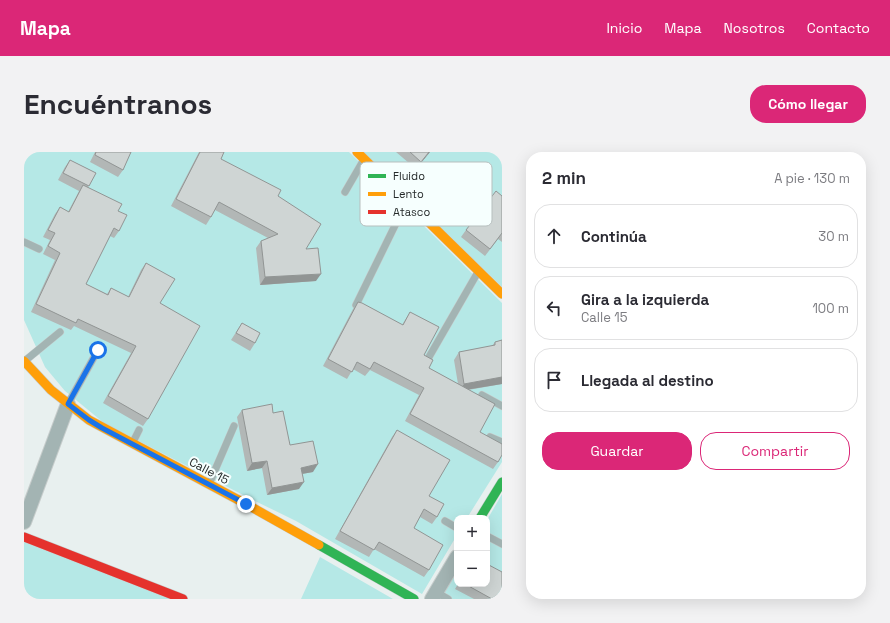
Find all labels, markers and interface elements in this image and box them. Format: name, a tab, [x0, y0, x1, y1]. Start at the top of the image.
text: Mapa	[20, 16, 71, 41]
text: Inicio	[606, 19, 642, 37]
text: Mapa	[664, 19, 702, 37]
text: Nosotros	[724, 19, 785, 37]
text: Contacto	[807, 19, 870, 37]
button: Cómo llegar	[750, 85, 866, 123]
text: Encuéntranos	[24, 86, 212, 122]
legend	[360, 162, 492, 226]
text: 2 min	[542, 167, 586, 189]
text: Fluido	[393, 169, 425, 183]
text: A pie · 130 m	[774, 170, 850, 187]
text: Lento	[393, 187, 424, 201]
text: Atasco	[393, 205, 430, 219]
icon: ahead	[543, 225, 565, 247]
text: Continúa	[581, 227, 647, 246]
text: 30 m	[818, 228, 849, 245]
text: Gira a la izquierda	[581, 290, 709, 309]
icon: left	[543, 297, 565, 319]
text: 100 m	[812, 300, 849, 317]
text: Calle 15	[581, 309, 627, 326]
route start	[89, 341, 107, 359]
icon: arrive	[543, 369, 565, 391]
text: Llegada al destino	[581, 371, 714, 390]
button: Guardar	[542, 432, 692, 470]
button: Compartir	[700, 432, 850, 470]
street label: Calle 15	[186, 454, 232, 488]
route end	[237, 495, 255, 513]
map controls	[454, 515, 490, 587]
button: +	[454, 515, 490, 551]
button: −	[454, 551, 490, 587]

